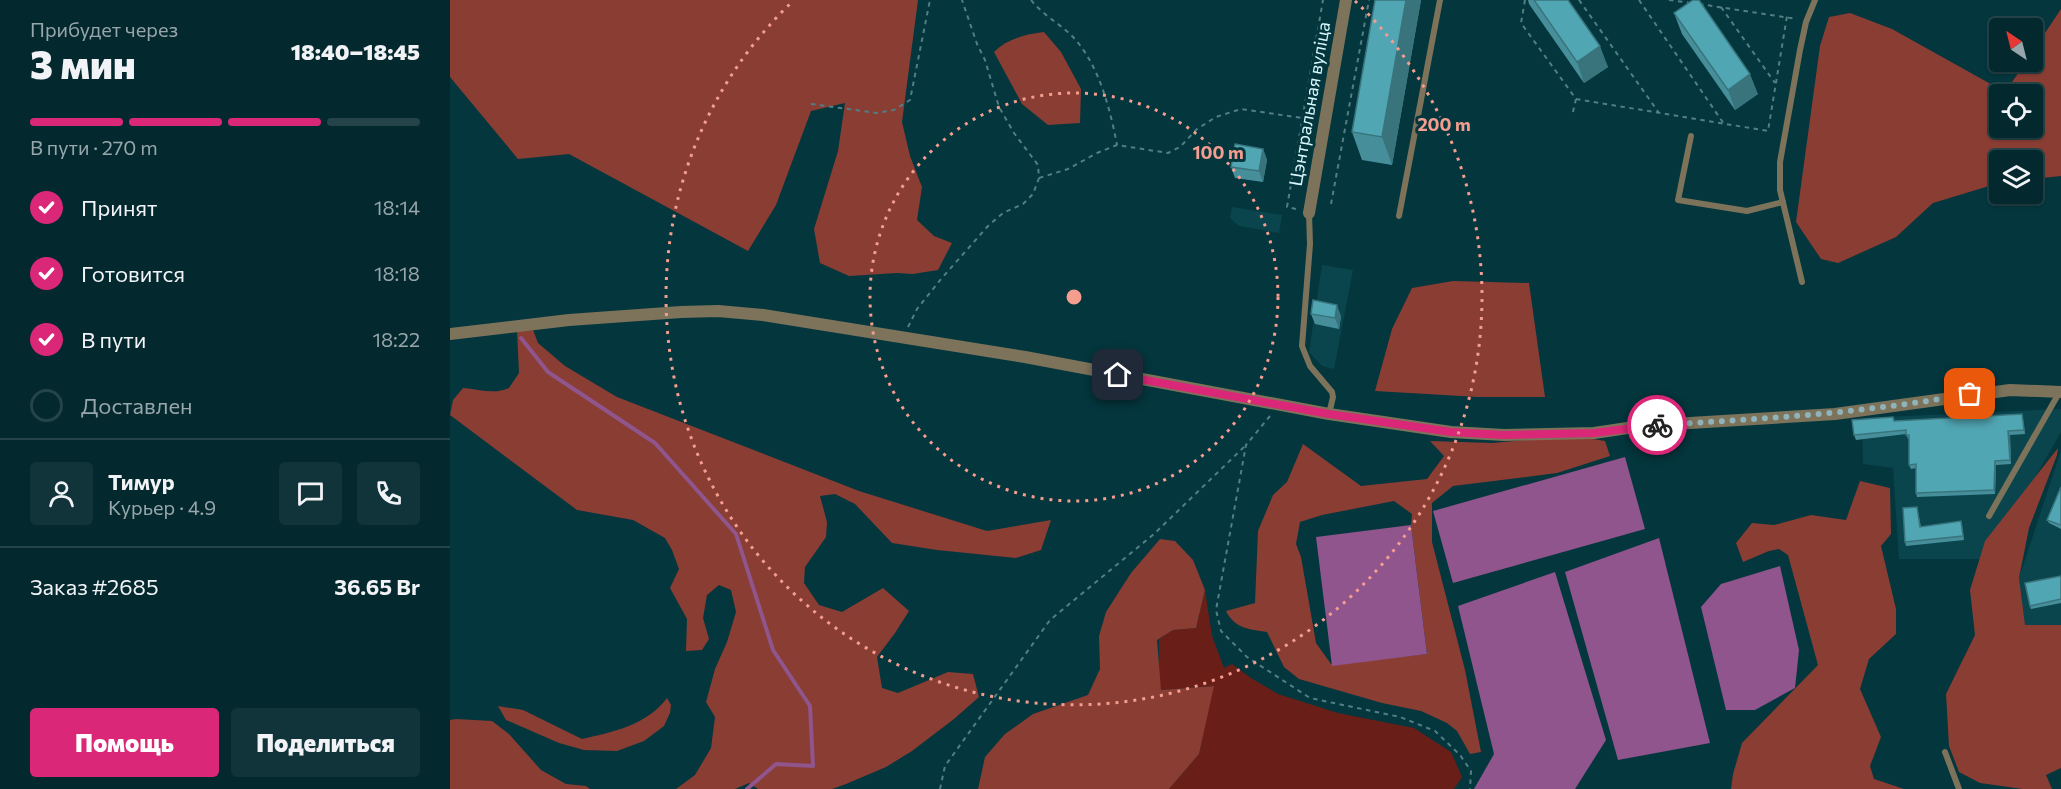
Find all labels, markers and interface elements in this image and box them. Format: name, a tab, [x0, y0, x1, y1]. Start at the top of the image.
text: Прибудет через	[30, 17, 178, 41]
north arrow	[1989, 18, 2043, 72]
map controls	[1989, 18, 2043, 204]
street label: Цэнтральная вуліца	[1284, 20, 1334, 188]
text: 18:40–18:45	[291, 38, 420, 65]
text: 3 мин	[30, 39, 136, 87]
button: locate	[1989, 84, 2043, 138]
text: 200 m	[1417, 113, 1471, 135]
text: В пути · 270 m	[30, 135, 158, 159]
text: 100 m	[1192, 141, 1244, 163]
button: layers	[1989, 150, 2043, 204]
icon: check	[30, 191, 63, 224]
text: Принят	[81, 194, 157, 221]
text: 18:14	[374, 195, 420, 219]
icon: check	[30, 257, 63, 290]
text: Готовится	[81, 260, 185, 287]
text: 18:18	[374, 261, 420, 285]
centre of rings	[1064, 287, 1084, 307]
icon: check	[30, 323, 63, 356]
text: В пути	[81, 326, 146, 353]
text: 18:22	[372, 327, 420, 351]
pin	[1092, 349, 1143, 400]
icon: home	[1101, 358, 1134, 391]
pin	[1944, 368, 1995, 419]
icon: bag	[1953, 377, 1986, 410]
text: Доставлен	[81, 392, 193, 419]
courier	[1627, 395, 1687, 455]
icon: bike	[1641, 409, 1674, 442]
button: person	[30, 462, 93, 525]
button: chat	[279, 462, 342, 525]
button: phone	[357, 462, 420, 525]
text: Тимур	[108, 468, 175, 495]
text: Курьер · 4.9	[108, 495, 216, 519]
text: Заказ #2685	[30, 573, 159, 600]
text: 36.65 Br	[334, 573, 420, 600]
button: Помощь	[30, 708, 219, 777]
button: Поделиться	[231, 708, 420, 777]

